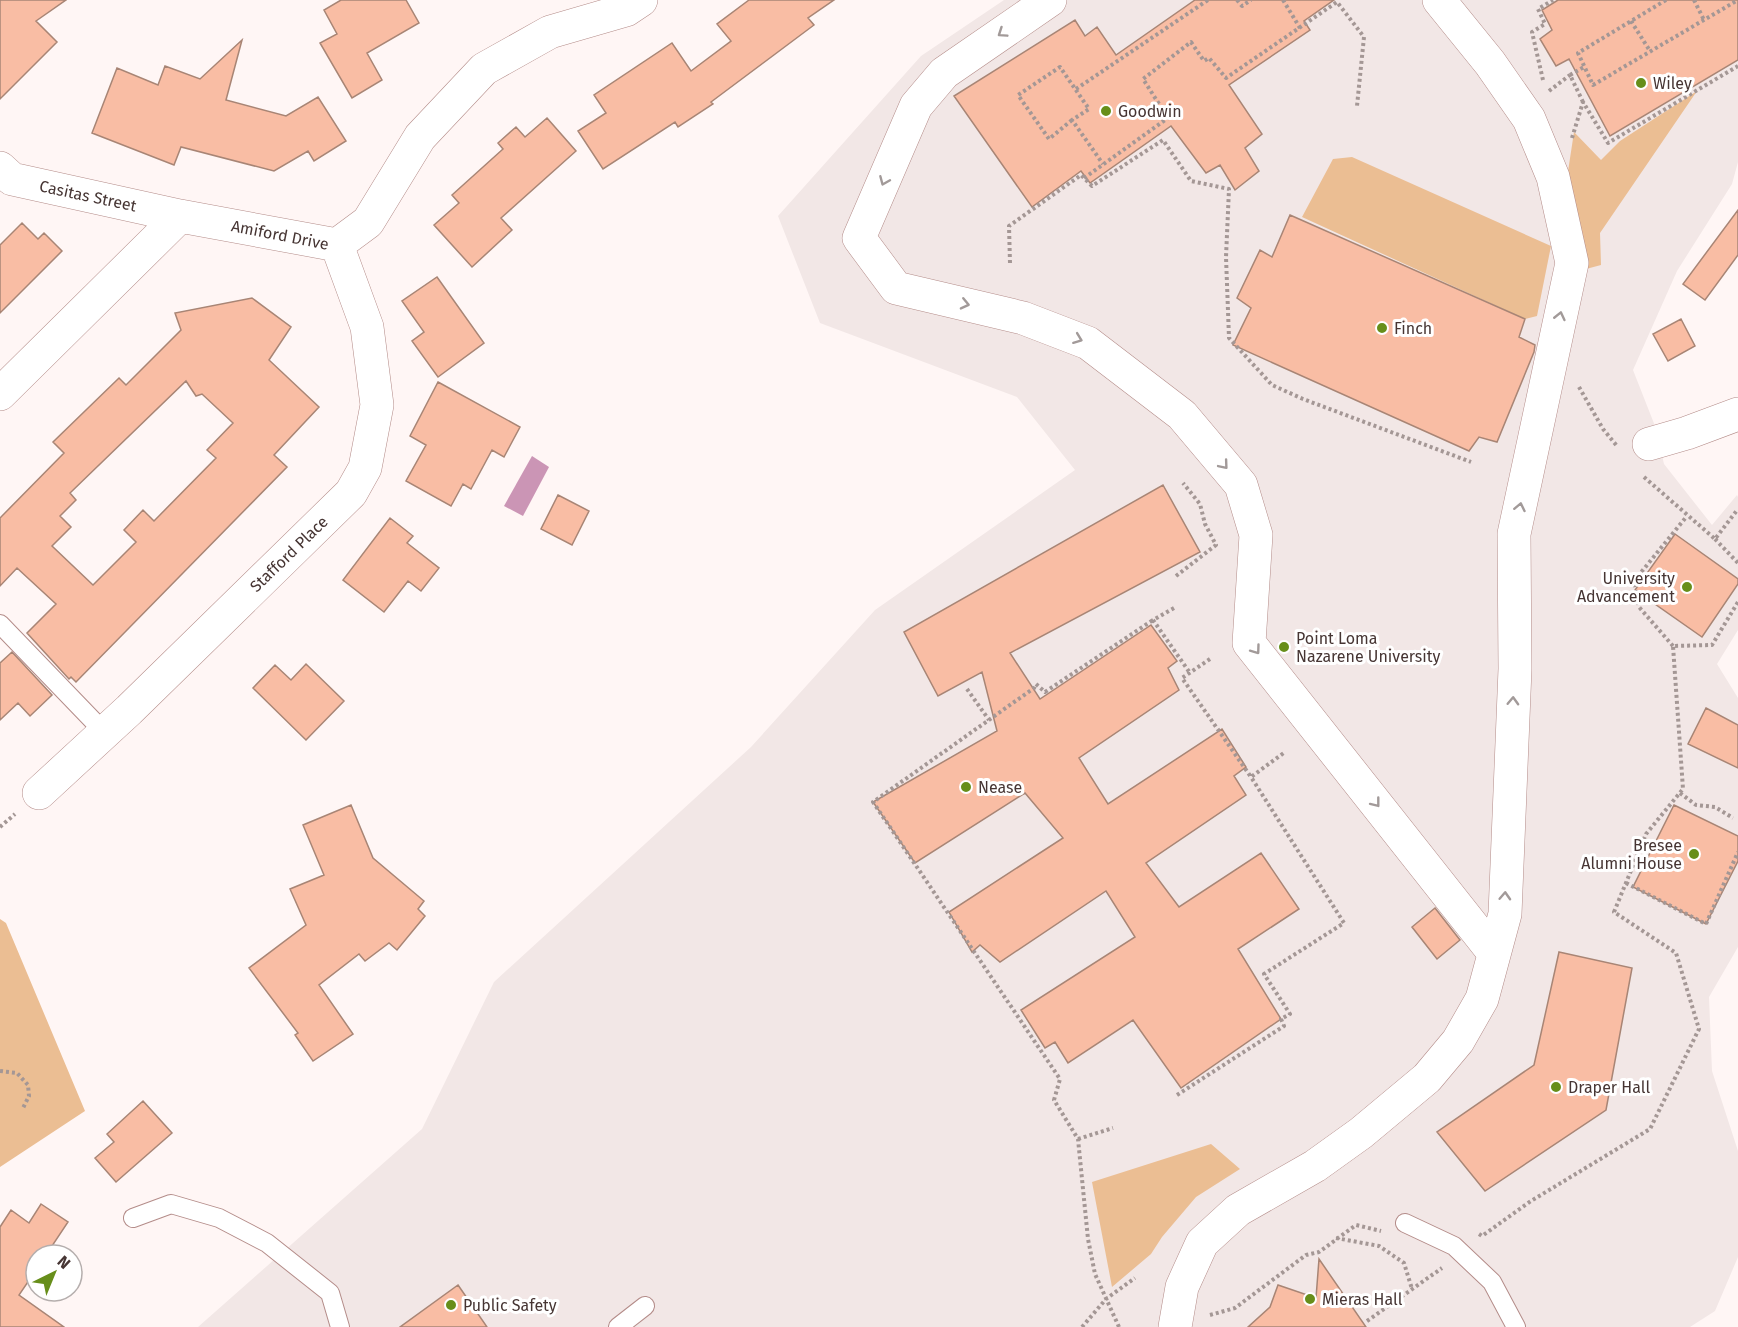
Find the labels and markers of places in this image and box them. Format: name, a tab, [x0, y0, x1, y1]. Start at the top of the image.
place label: Wiley	[1653, 74, 1692, 93]
marker: Wiley	[1634, 76, 1648, 90]
place label: Goodwin	[1118, 102, 1182, 121]
marker: Goodwin	[1099, 104, 1113, 118]
place label: Finch	[1394, 319, 1432, 338]
marker: Finch	[1375, 321, 1389, 335]
place label: University Advancement	[1577, 569, 1675, 606]
marker: University Advancement	[1680, 580, 1694, 594]
place label: Point Loma Nazarene University	[1296, 629, 1440, 666]
marker: Point Loma Nazarene University	[1277, 640, 1291, 654]
place label: Nease	[978, 778, 1022, 797]
marker: Nease	[959, 780, 973, 794]
place label: Bresee Alumni House	[1581, 836, 1682, 873]
marker: Bresee Alumni House	[1687, 847, 1701, 861]
place label: Draper Hall	[1568, 1078, 1650, 1097]
marker: Draper Hall	[1549, 1080, 1563, 1094]
place label: Mieras Hall	[1322, 1290, 1403, 1309]
marker: Mieras Hall	[1303, 1292, 1317, 1306]
place label: Public Safety	[463, 1296, 557, 1315]
marker: Public Safety	[444, 1298, 458, 1312]

